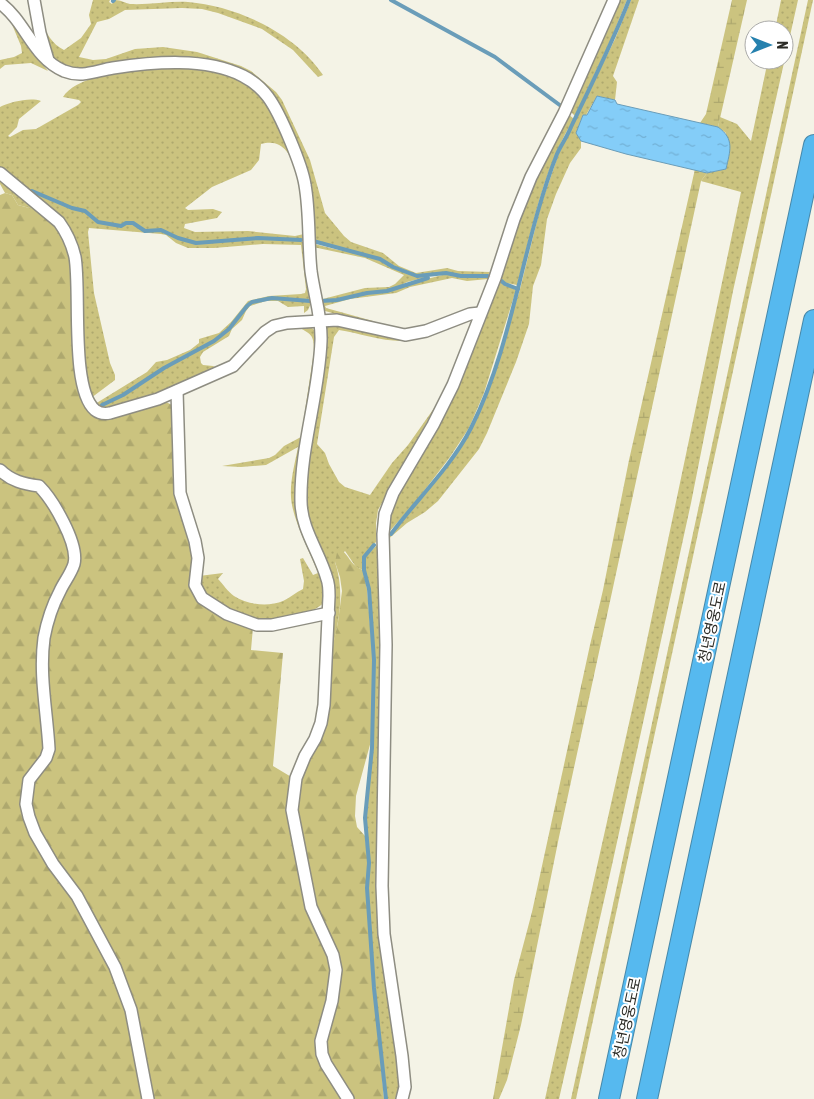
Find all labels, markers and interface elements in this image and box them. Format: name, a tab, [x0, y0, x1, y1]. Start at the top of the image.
north arrow	[744, 20, 794, 70]
text: N	[774, 41, 790, 49]
street label: 청년영웅도로	[695, 580, 729, 664]
street label: 청년영웅도로	[610, 976, 644, 1060]

